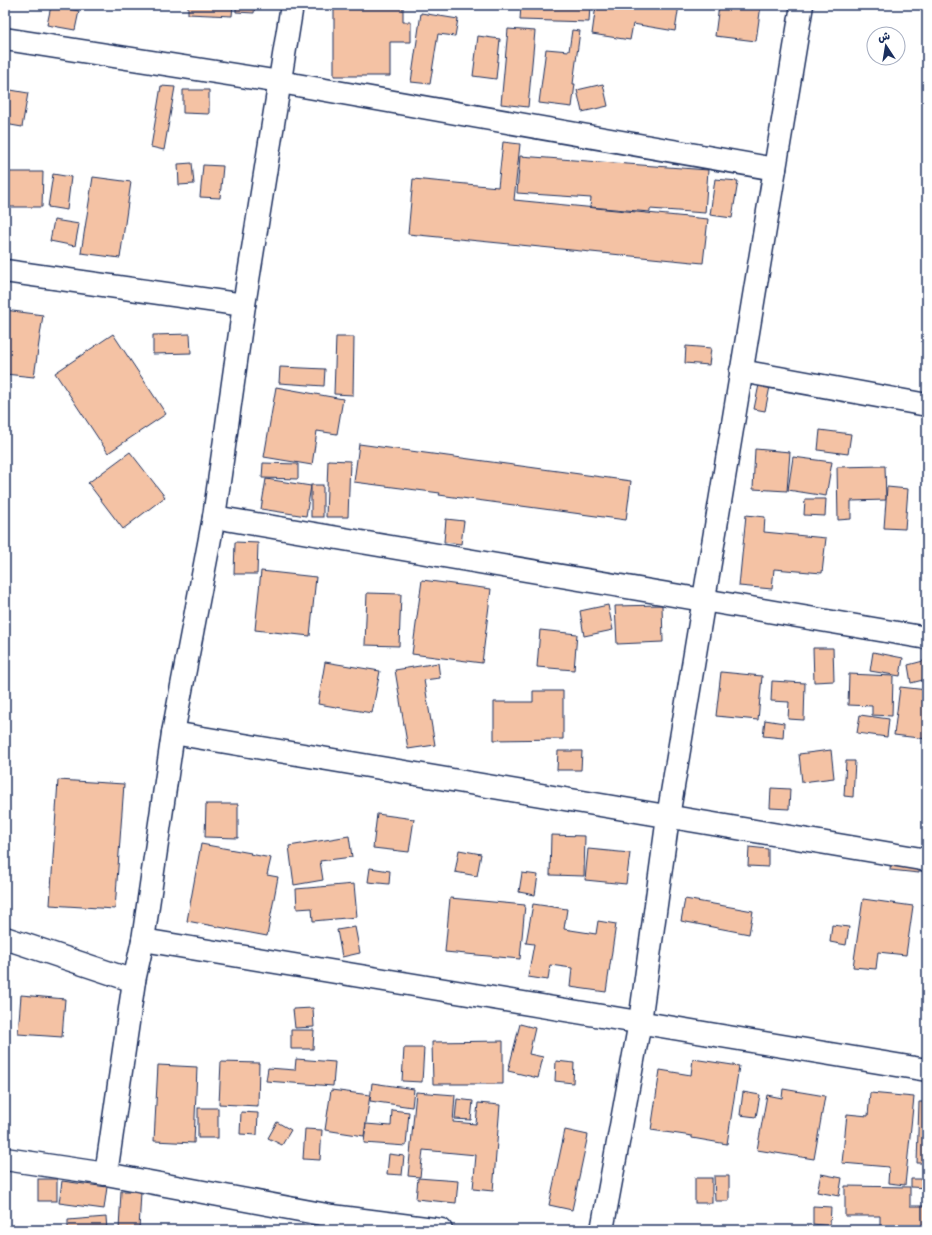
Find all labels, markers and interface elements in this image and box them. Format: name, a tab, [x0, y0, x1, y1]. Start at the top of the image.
north arrow	[866, 26, 906, 66]
text: ش	[876, 26, 892, 47]

